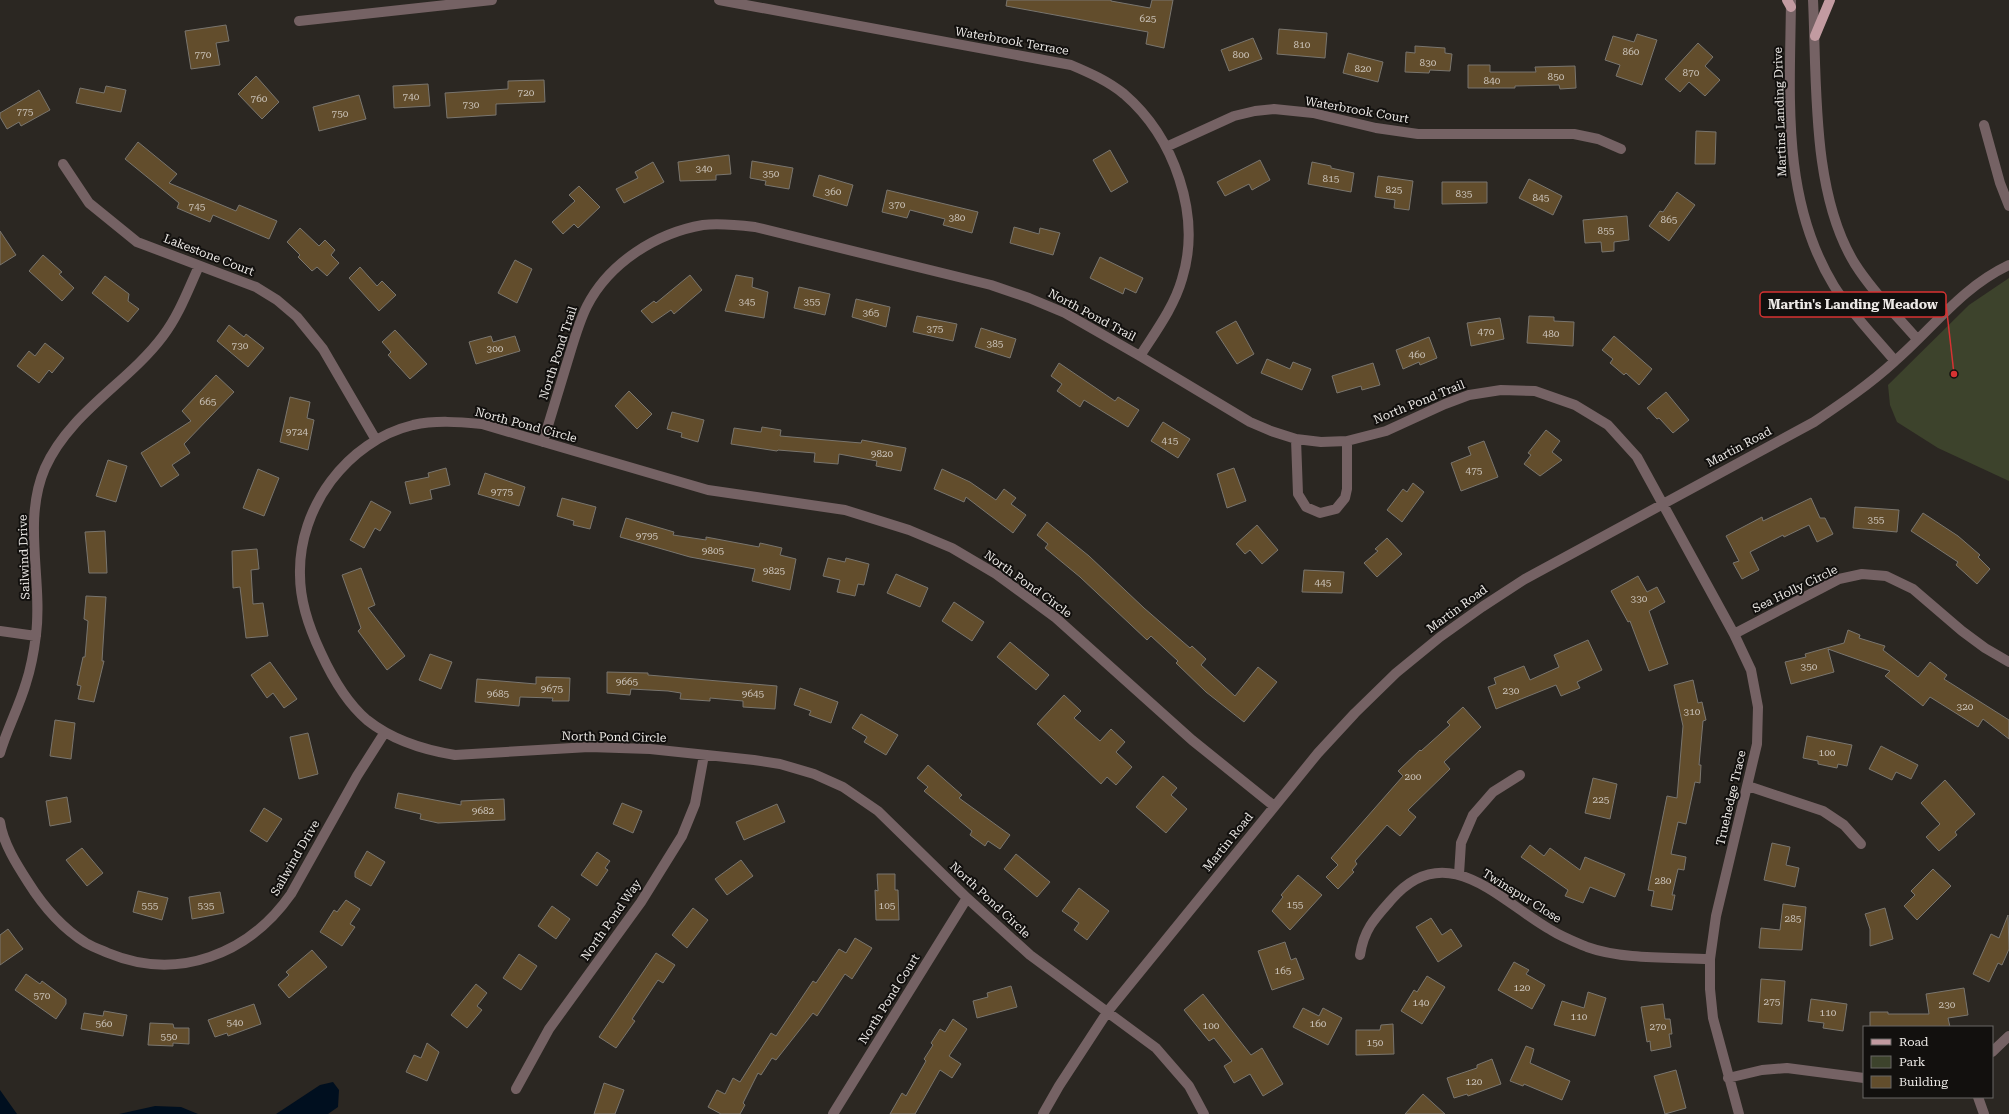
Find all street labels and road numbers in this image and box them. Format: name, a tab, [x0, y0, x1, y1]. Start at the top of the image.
street label: Waterbrook Terrace	[954, 24, 1070, 58]
street label: Martins Landing Drive	[1771, 46, 1789, 177]
street label: Waterbrook Court	[1304, 94, 1410, 126]
street label: Lakestone Court	[162, 231, 257, 279]
street label: North Pond Trail	[1046, 286, 1138, 344]
street label: North Pond Trail	[536, 304, 580, 401]
street label: North Pond Trail	[1371, 377, 1467, 427]
street label: North Pond Circle	[474, 405, 579, 445]
street label: Martin Road	[1704, 424, 1774, 470]
street label: Sailwind Drive	[16, 514, 32, 600]
street label: North Pond Circle	[981, 548, 1075, 621]
street label: Sea Holly Circle	[1750, 562, 1840, 616]
street label: Martin Road	[1424, 582, 1490, 636]
street label: North Pond Circle	[561, 729, 667, 745]
street label: Truehedge Trace	[1713, 749, 1749, 847]
street label: Martin Road	[1200, 810, 1256, 874]
street label: Sailwind Drive	[268, 817, 323, 898]
street label: North Pond Circle	[947, 859, 1033, 941]
street label: Twinspur Close	[1480, 866, 1564, 926]
street label: North Pond Way	[578, 876, 645, 963]
street label: North Pond Court	[856, 951, 923, 1047]

